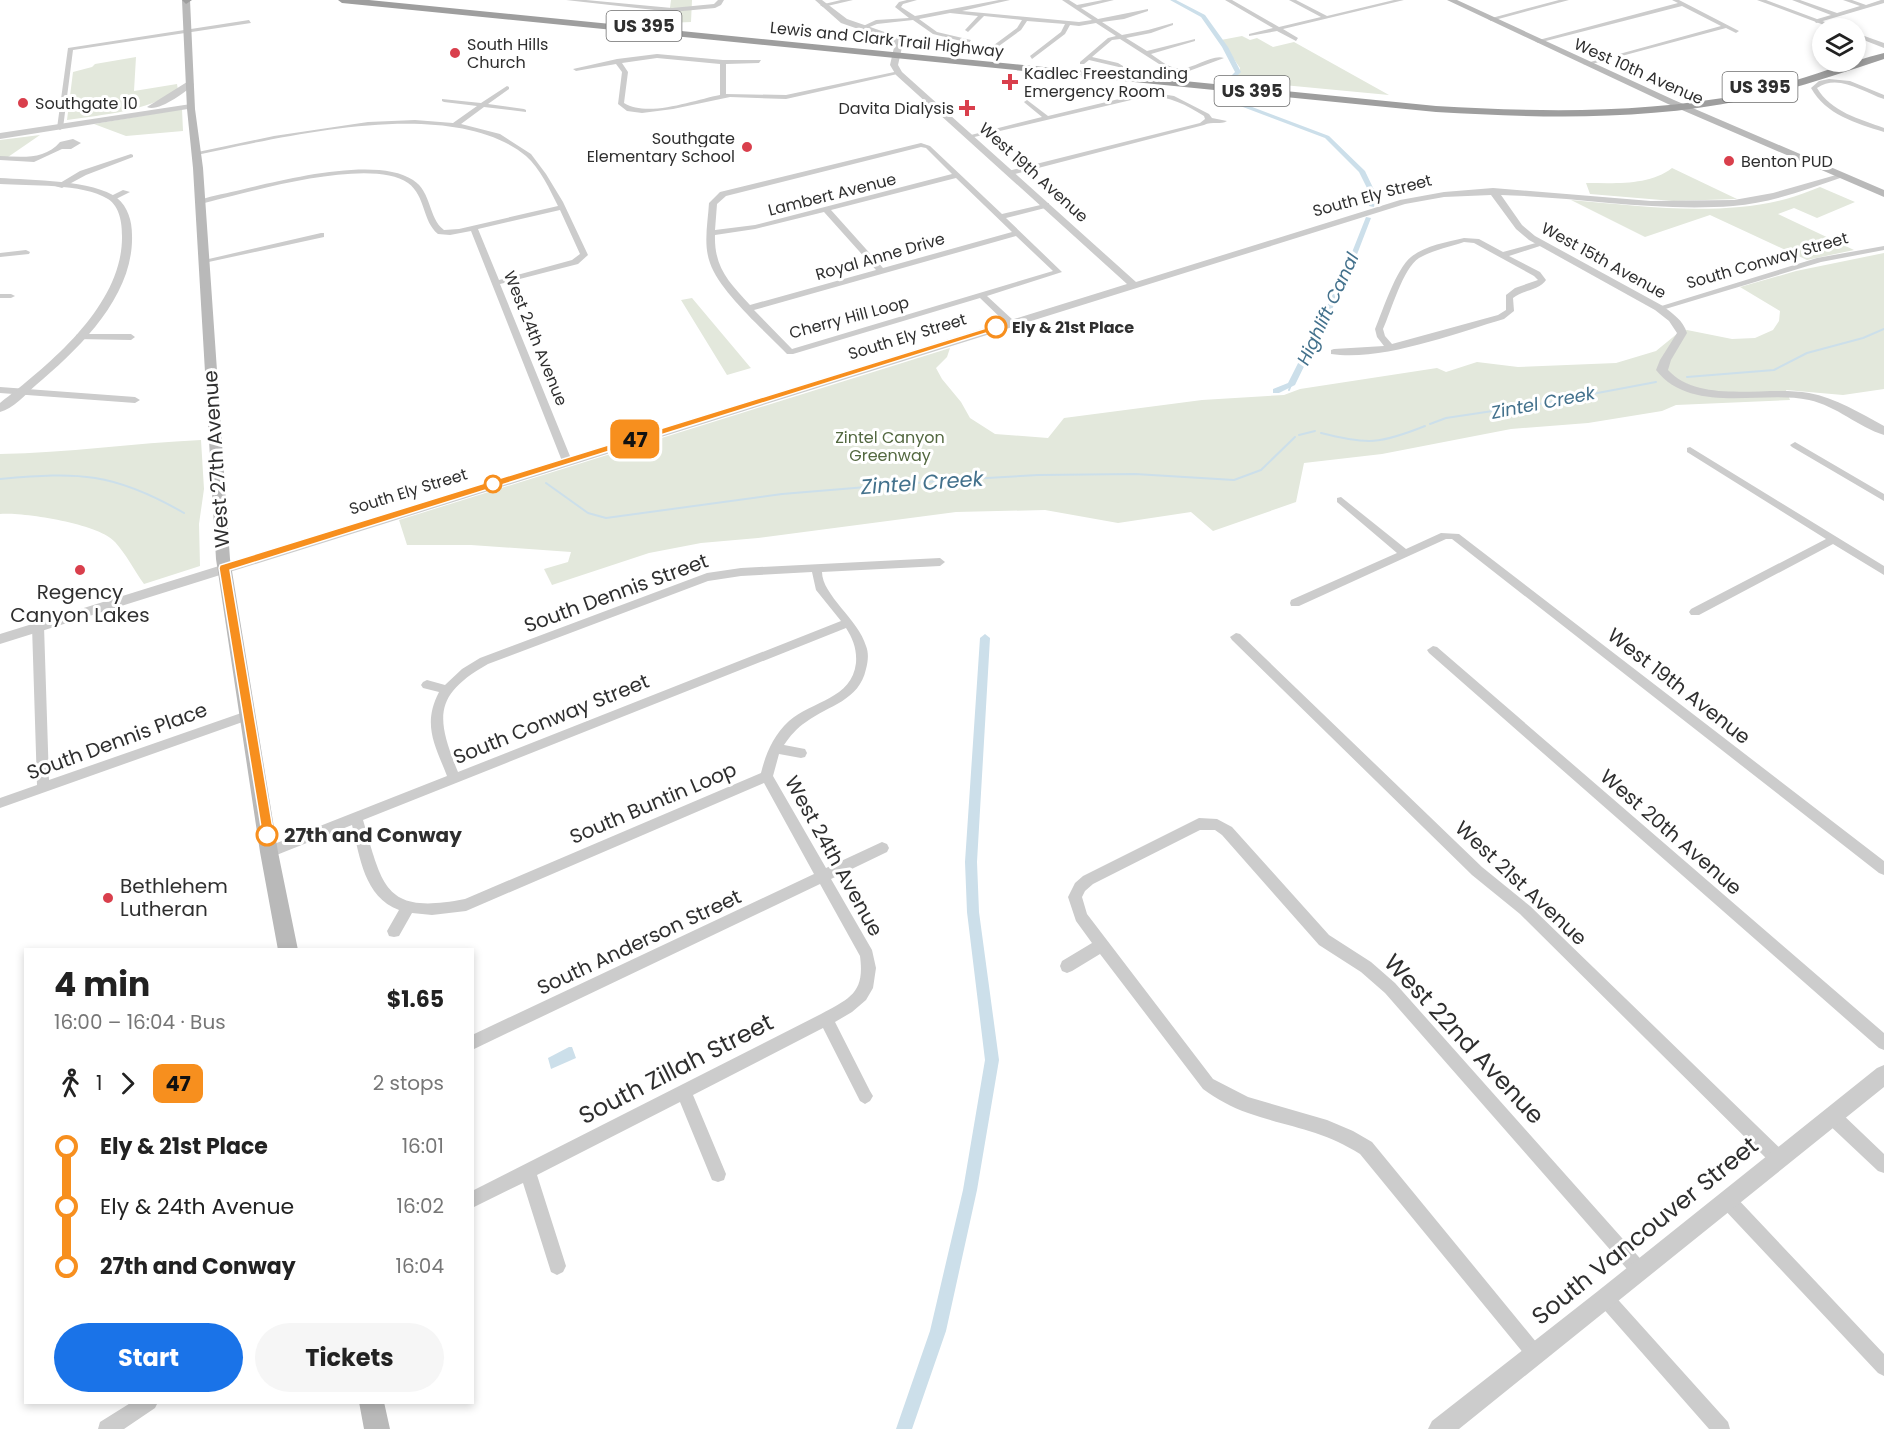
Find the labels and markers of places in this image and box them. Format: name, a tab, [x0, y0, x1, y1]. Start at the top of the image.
place label: South Hills Church	[467, 33, 548, 74]
marker: South Hills Church	[448, 46, 462, 60]
place label: Kadlec Freestanding Emergency Room	[1024, 62, 1188, 103]
marker: Kadlec Freestanding Emergency Room	[1001, 73, 1019, 91]
place label: Southgate 10	[35, 92, 138, 115]
marker: Southgate 10	[16, 96, 30, 110]
place label: Davita Dialysis	[838, 97, 954, 120]
marker: Davita Dialysis	[958, 99, 976, 117]
place label: Southgate Elementary School	[587, 127, 735, 168]
marker: Southgate Elementary School	[740, 140, 754, 154]
place label: Benton PUD	[1741, 150, 1833, 173]
marker: Benton PUD	[1722, 154, 1736, 168]
marker: Ely & 21st Place	[985, 316, 1007, 338]
place label: Ely & 21st Place	[1012, 316, 1134, 339]
unlabelled marker	[484, 475, 502, 493]
marker: Regency Canyon Lakes	[73, 563, 87, 577]
place label: Regency Canyon Lakes	[10, 578, 150, 629]
place label: 27th and Conway	[284, 821, 462, 849]
marker: 27th and Conway	[256, 824, 278, 846]
place label: Bethlehem Lutheran	[120, 872, 228, 923]
marker: Bethlehem Lutheran	[101, 891, 115, 905]

